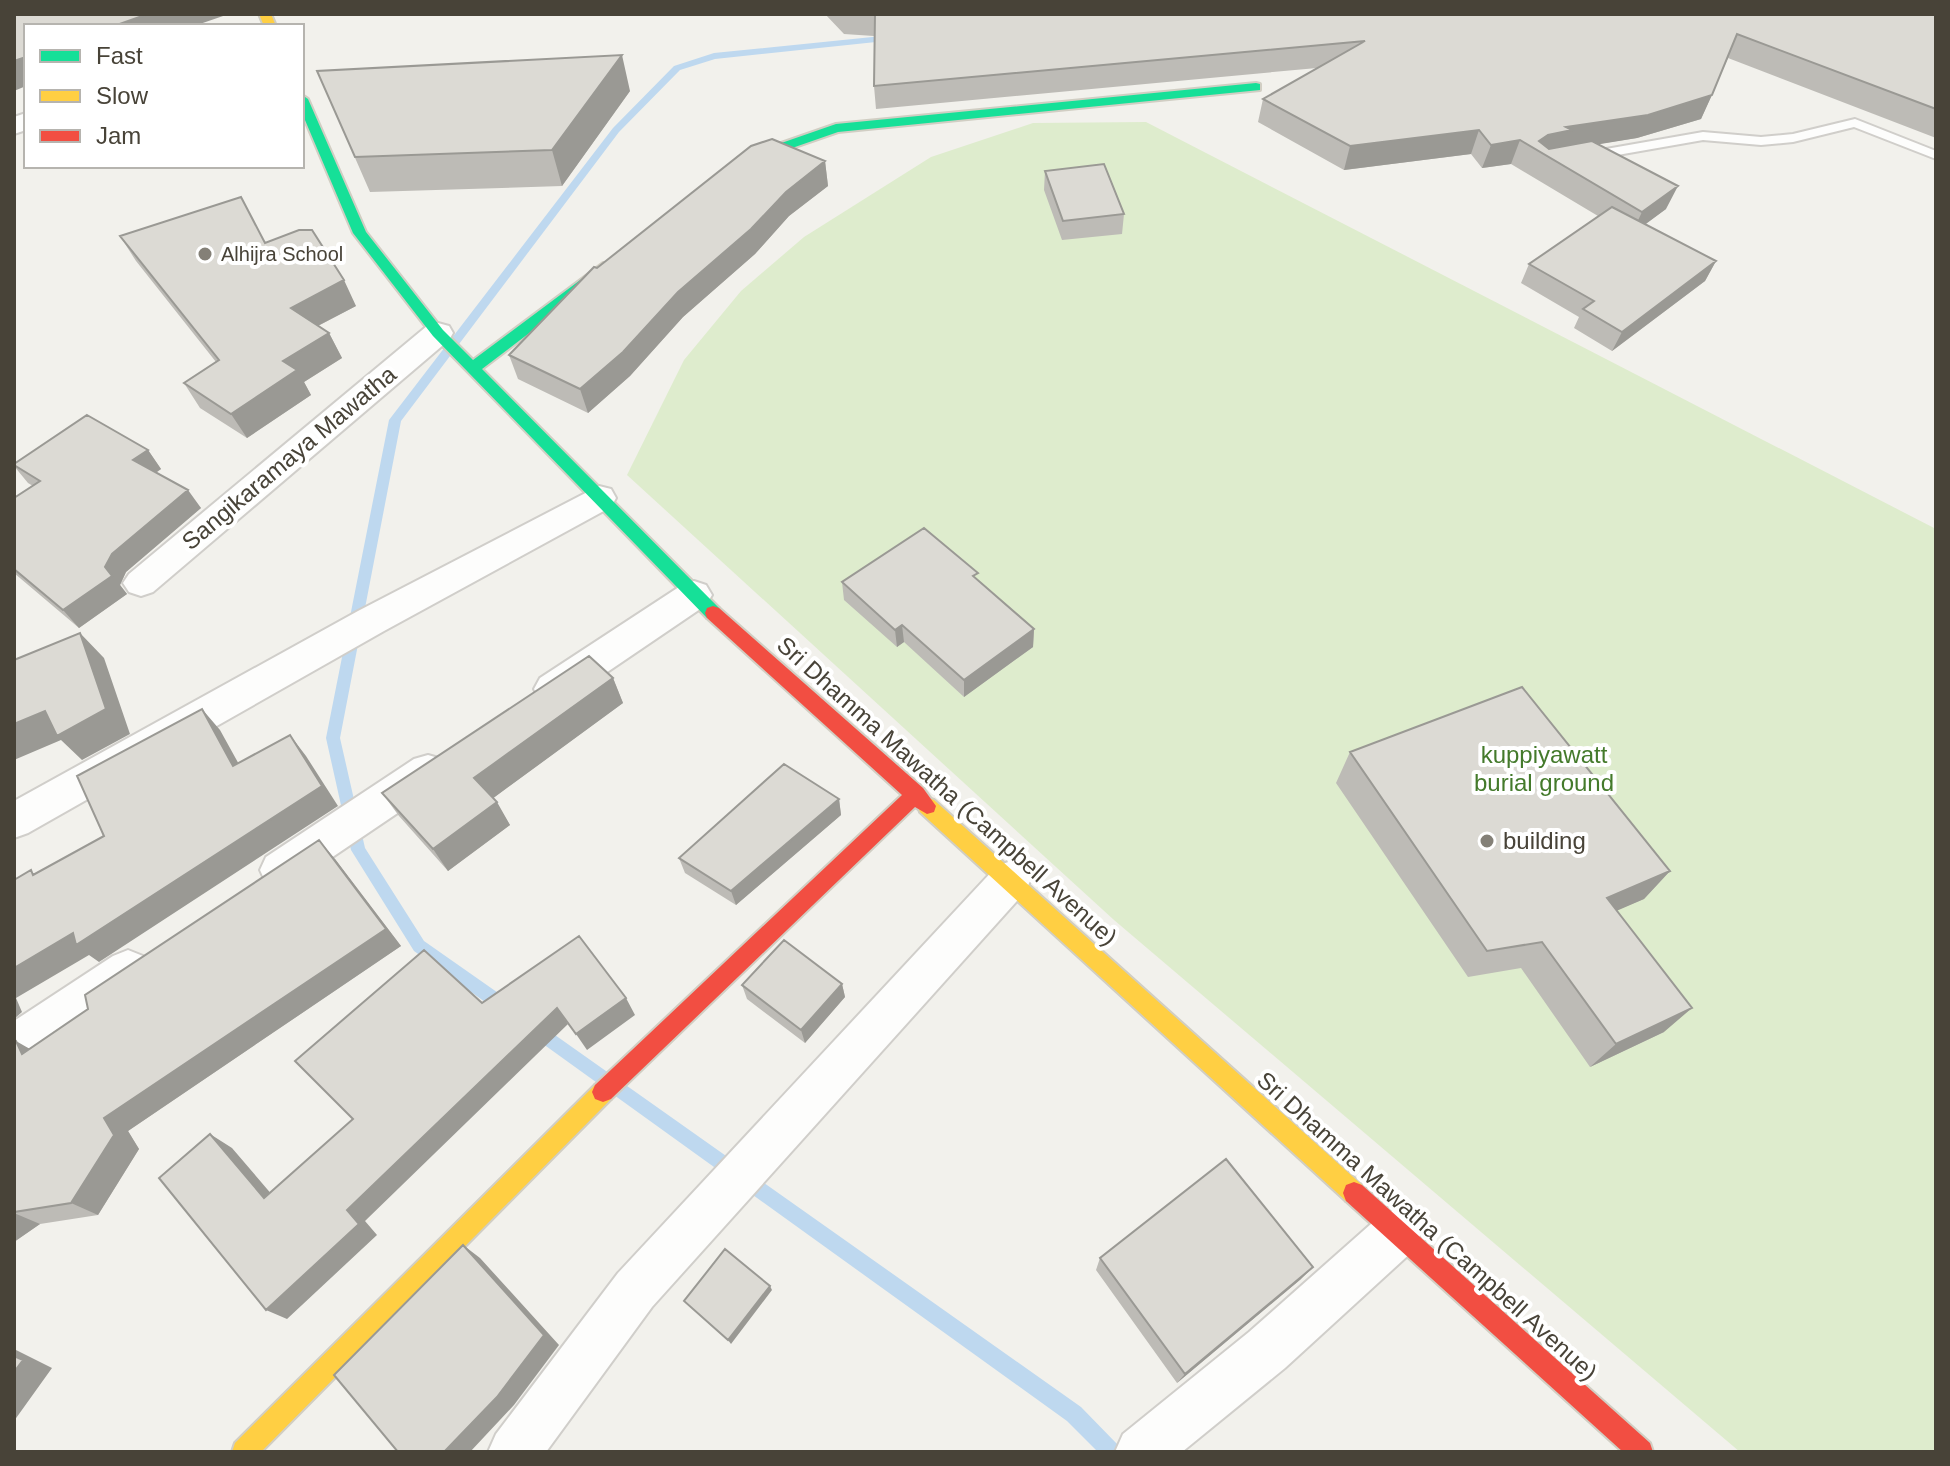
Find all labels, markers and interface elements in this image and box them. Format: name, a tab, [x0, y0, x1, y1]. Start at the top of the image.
legend	[24, 24, 304, 168]
text: Fast	[96, 42, 143, 69]
text: Slow	[96, 82, 149, 109]
text: Jam	[96, 122, 141, 149]
place label: Alhijra School	[221, 243, 343, 265]
marker: Alhijra School	[196, 245, 214, 263]
street label: Sangikaramaya Mawatha	[176, 360, 402, 555]
street label: Sri Dhamma Mawatha (Campbell Avenue)	[772, 631, 1123, 950]
park label: kuppiyawatt burial ground	[1474, 741, 1614, 796]
place label: building	[1503, 827, 1586, 854]
marker: building	[1478, 832, 1496, 850]
street label: Sri Dhamma Mawatha (Campbell Avenue)	[1252, 1066, 1603, 1385]

